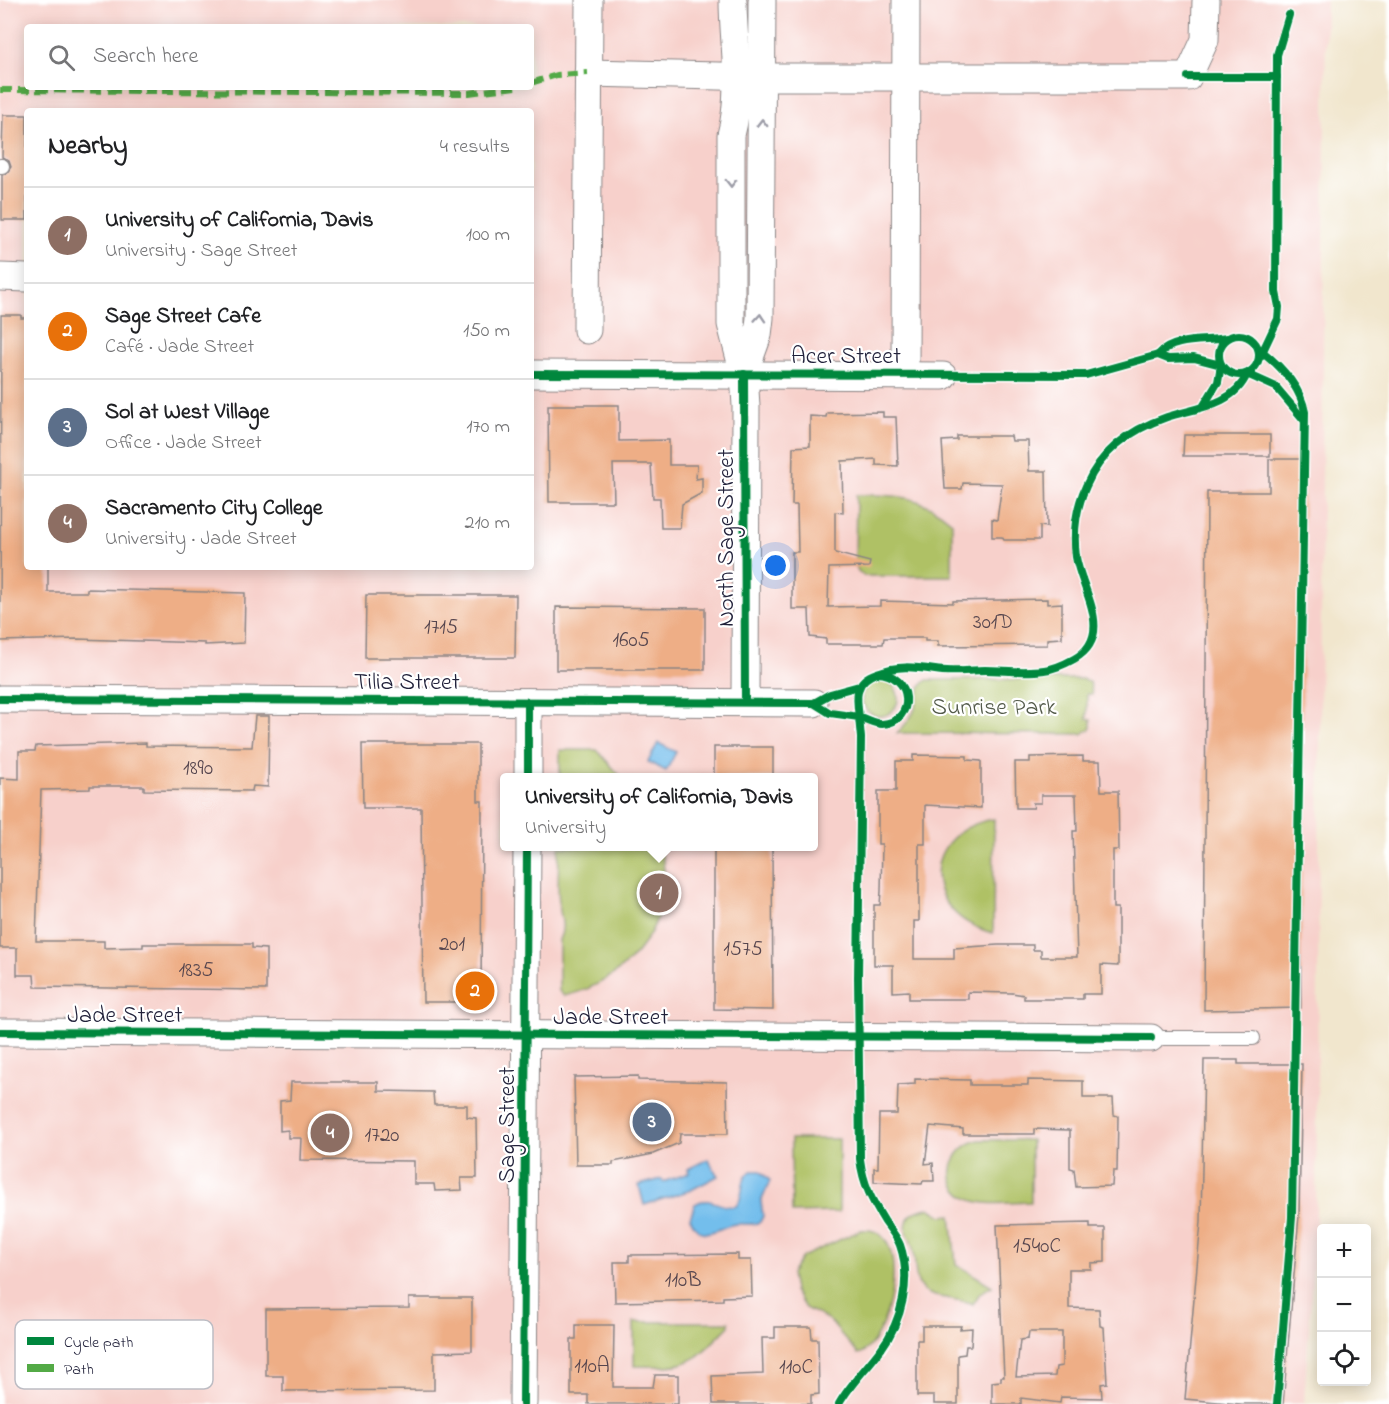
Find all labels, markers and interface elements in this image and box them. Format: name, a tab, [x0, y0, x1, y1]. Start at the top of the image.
search box	[24, 24, 534, 90]
icon: search	[45, 41, 78, 74]
text: Search here	[93, 41, 198, 73]
one-way arrow	[756, 119, 768, 128]
text: Nearby	[48, 128, 127, 166]
text: 4 results	[440, 133, 510, 162]
one-way arrow	[725, 179, 737, 188]
text: University of California, Davis	[105, 205, 373, 237]
text: 1	[64, 221, 71, 250]
text: 100 m	[466, 221, 510, 250]
text: University · Sage Street	[105, 237, 297, 266]
text: Sage Street Cafe	[105, 301, 261, 333]
one-way arrow	[753, 314, 766, 323]
text: 2	[63, 317, 72, 346]
text: 150 m	[463, 317, 510, 346]
text: Café · Jade Street	[105, 333, 254, 362]
street label: Acer Street	[791, 340, 901, 375]
text: Sol at West Village	[105, 397, 269, 429]
text: 3	[63, 413, 72, 442]
text: 170 m	[466, 413, 510, 442]
text: Office · Jade Street	[105, 429, 262, 458]
street label: North Sage Street	[710, 449, 745, 627]
text: Sacramento City College	[105, 493, 323, 525]
text: 4	[63, 509, 72, 538]
text: 210 m	[465, 509, 510, 538]
text: University · Jade Street	[105, 525, 297, 554]
your location	[761, 551, 790, 580]
house number: 301D	[973, 608, 1013, 638]
house number: 1715	[424, 613, 458, 643]
house number: 1605	[612, 626, 650, 656]
street label: Tilia Street	[354, 666, 460, 701]
park label: Sunrise Park	[932, 691, 1057, 726]
house number: 1890	[183, 754, 213, 784]
popup	[500, 773, 818, 851]
text: University of California, Davis	[525, 782, 793, 814]
text: University	[525, 814, 606, 843]
pin: 1	[640, 870, 678, 916]
house number: 201	[439, 930, 465, 960]
house number: 1575	[723, 935, 763, 965]
house number: 1835	[178, 956, 214, 986]
pin: 2	[456, 968, 494, 1014]
street label: Jade Street	[67, 999, 183, 1034]
street label: Jade Street	[553, 1001, 669, 1036]
street label: Sage Street	[491, 1067, 526, 1183]
pin: 3	[632, 1100, 672, 1144]
pin: 4	[310, 1110, 350, 1156]
house number: 1720	[365, 1121, 399, 1151]
map controls	[1317, 1224, 1371, 1386]
button: +	[1317, 1224, 1371, 1278]
house number: 1540C	[1013, 1232, 1061, 1262]
house number: 110B	[665, 1266, 701, 1296]
button: −	[1317, 1278, 1371, 1332]
legend	[15, 1320, 213, 1389]
text: Cycle path	[64, 1331, 133, 1355]
button: locate	[1317, 1332, 1371, 1386]
house number: 110A	[574, 1352, 610, 1382]
house number: 110C	[779, 1353, 813, 1383]
text: Path	[64, 1358, 94, 1382]

